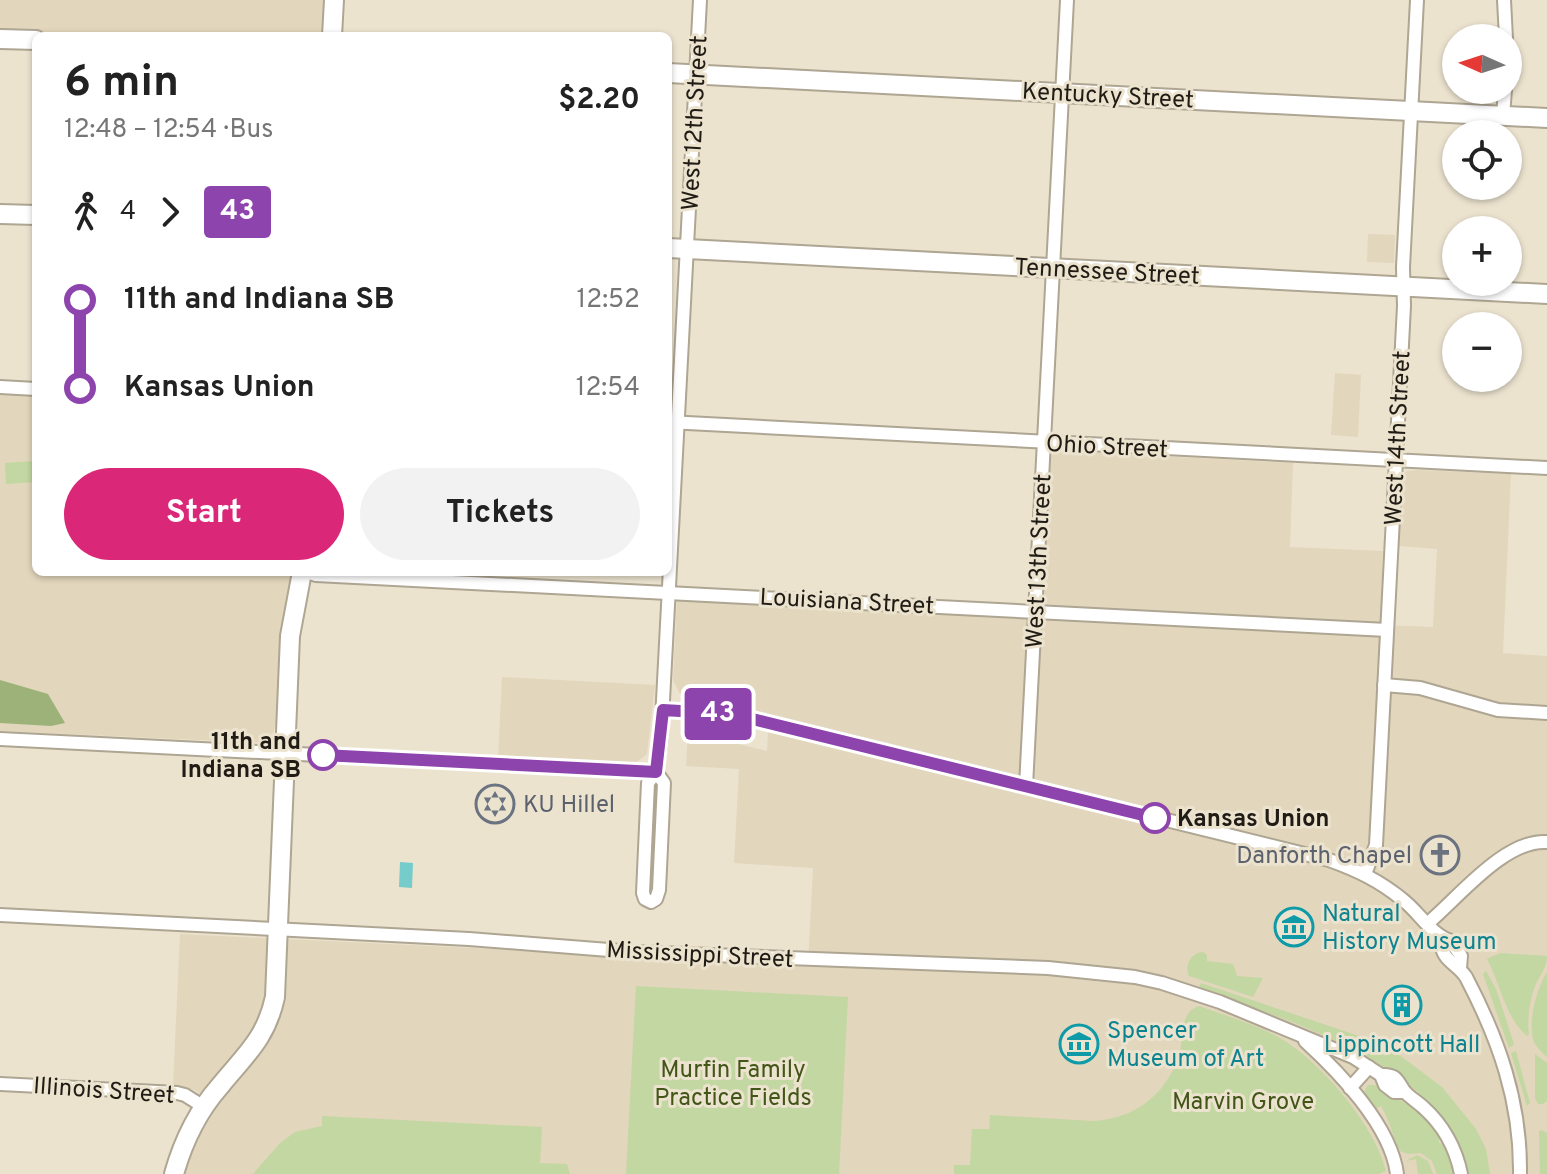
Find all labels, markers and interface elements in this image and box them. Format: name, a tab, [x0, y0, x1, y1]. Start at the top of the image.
north arrow	[1442, 24, 1522, 104]
map controls	[1442, 24, 1522, 392]
street label: West 12th Street	[676, 35, 716, 212]
text: 6 min	[64, 56, 179, 112]
street label: Kentucky Street	[1021, 78, 1195, 116]
text: $2.20	[558, 82, 640, 119]
text: 12:48 – 12:54 · Bus	[64, 114, 273, 147]
button: locate	[1442, 120, 1522, 200]
icon: walk	[64, 190, 108, 234]
icon: forward	[148, 190, 192, 234]
text: 43	[220, 194, 255, 230]
text: 4	[120, 196, 136, 229]
button: +	[1442, 216, 1522, 296]
street label: Tennessee Street	[1013, 253, 1200, 293]
text: 11th and Indiana SB	[124, 282, 395, 319]
text: 12:52	[577, 284, 640, 317]
button: −	[1442, 312, 1522, 392]
street label: West 14th Street	[1379, 350, 1419, 526]
text: Kansas Union	[124, 370, 315, 407]
text: 12:54	[576, 372, 640, 405]
street label: Ohio Street	[1045, 430, 1169, 466]
button: Start	[64, 468, 344, 560]
button: Tickets	[360, 468, 640, 560]
street label: West 13th Street	[1020, 473, 1060, 649]
street label: Louisiana Street	[759, 583, 935, 623]
line badge: 43	[682, 688, 754, 740]
text: 43	[701, 696, 735, 732]
place label: 11th and Indiana SB	[181, 728, 301, 786]
marker: 11th and Indiana SB	[308, 740, 338, 770]
synagogue icon: KU Hillel	[474, 783, 516, 825]
place label: KU Hillel	[523, 791, 615, 821]
marker: Kansas Union	[1140, 803, 1170, 833]
place label: Kansas Union	[1177, 805, 1330, 835]
church icon: Danforth Chapel	[1419, 834, 1461, 876]
place label: Danforth Chapel	[1236, 842, 1412, 872]
place label: Natural History Museum	[1322, 900, 1497, 958]
museum icon: Natural History Museum	[1273, 906, 1315, 948]
street label: Mississippi Street	[606, 936, 794, 976]
building icon: Lippincott Hall	[1381, 984, 1423, 1026]
place label: Spencer Museum of Art	[1107, 1017, 1264, 1075]
museum icon: Spencer Museum of Art	[1058, 1023, 1100, 1065]
place label: Lippincott Hall	[1324, 1031, 1480, 1061]
park label: Murfin Family Practice Fields	[654, 1056, 812, 1114]
street label: Illinois Street	[32, 1072, 176, 1112]
park label: Marvin Grove	[1172, 1088, 1314, 1118]

